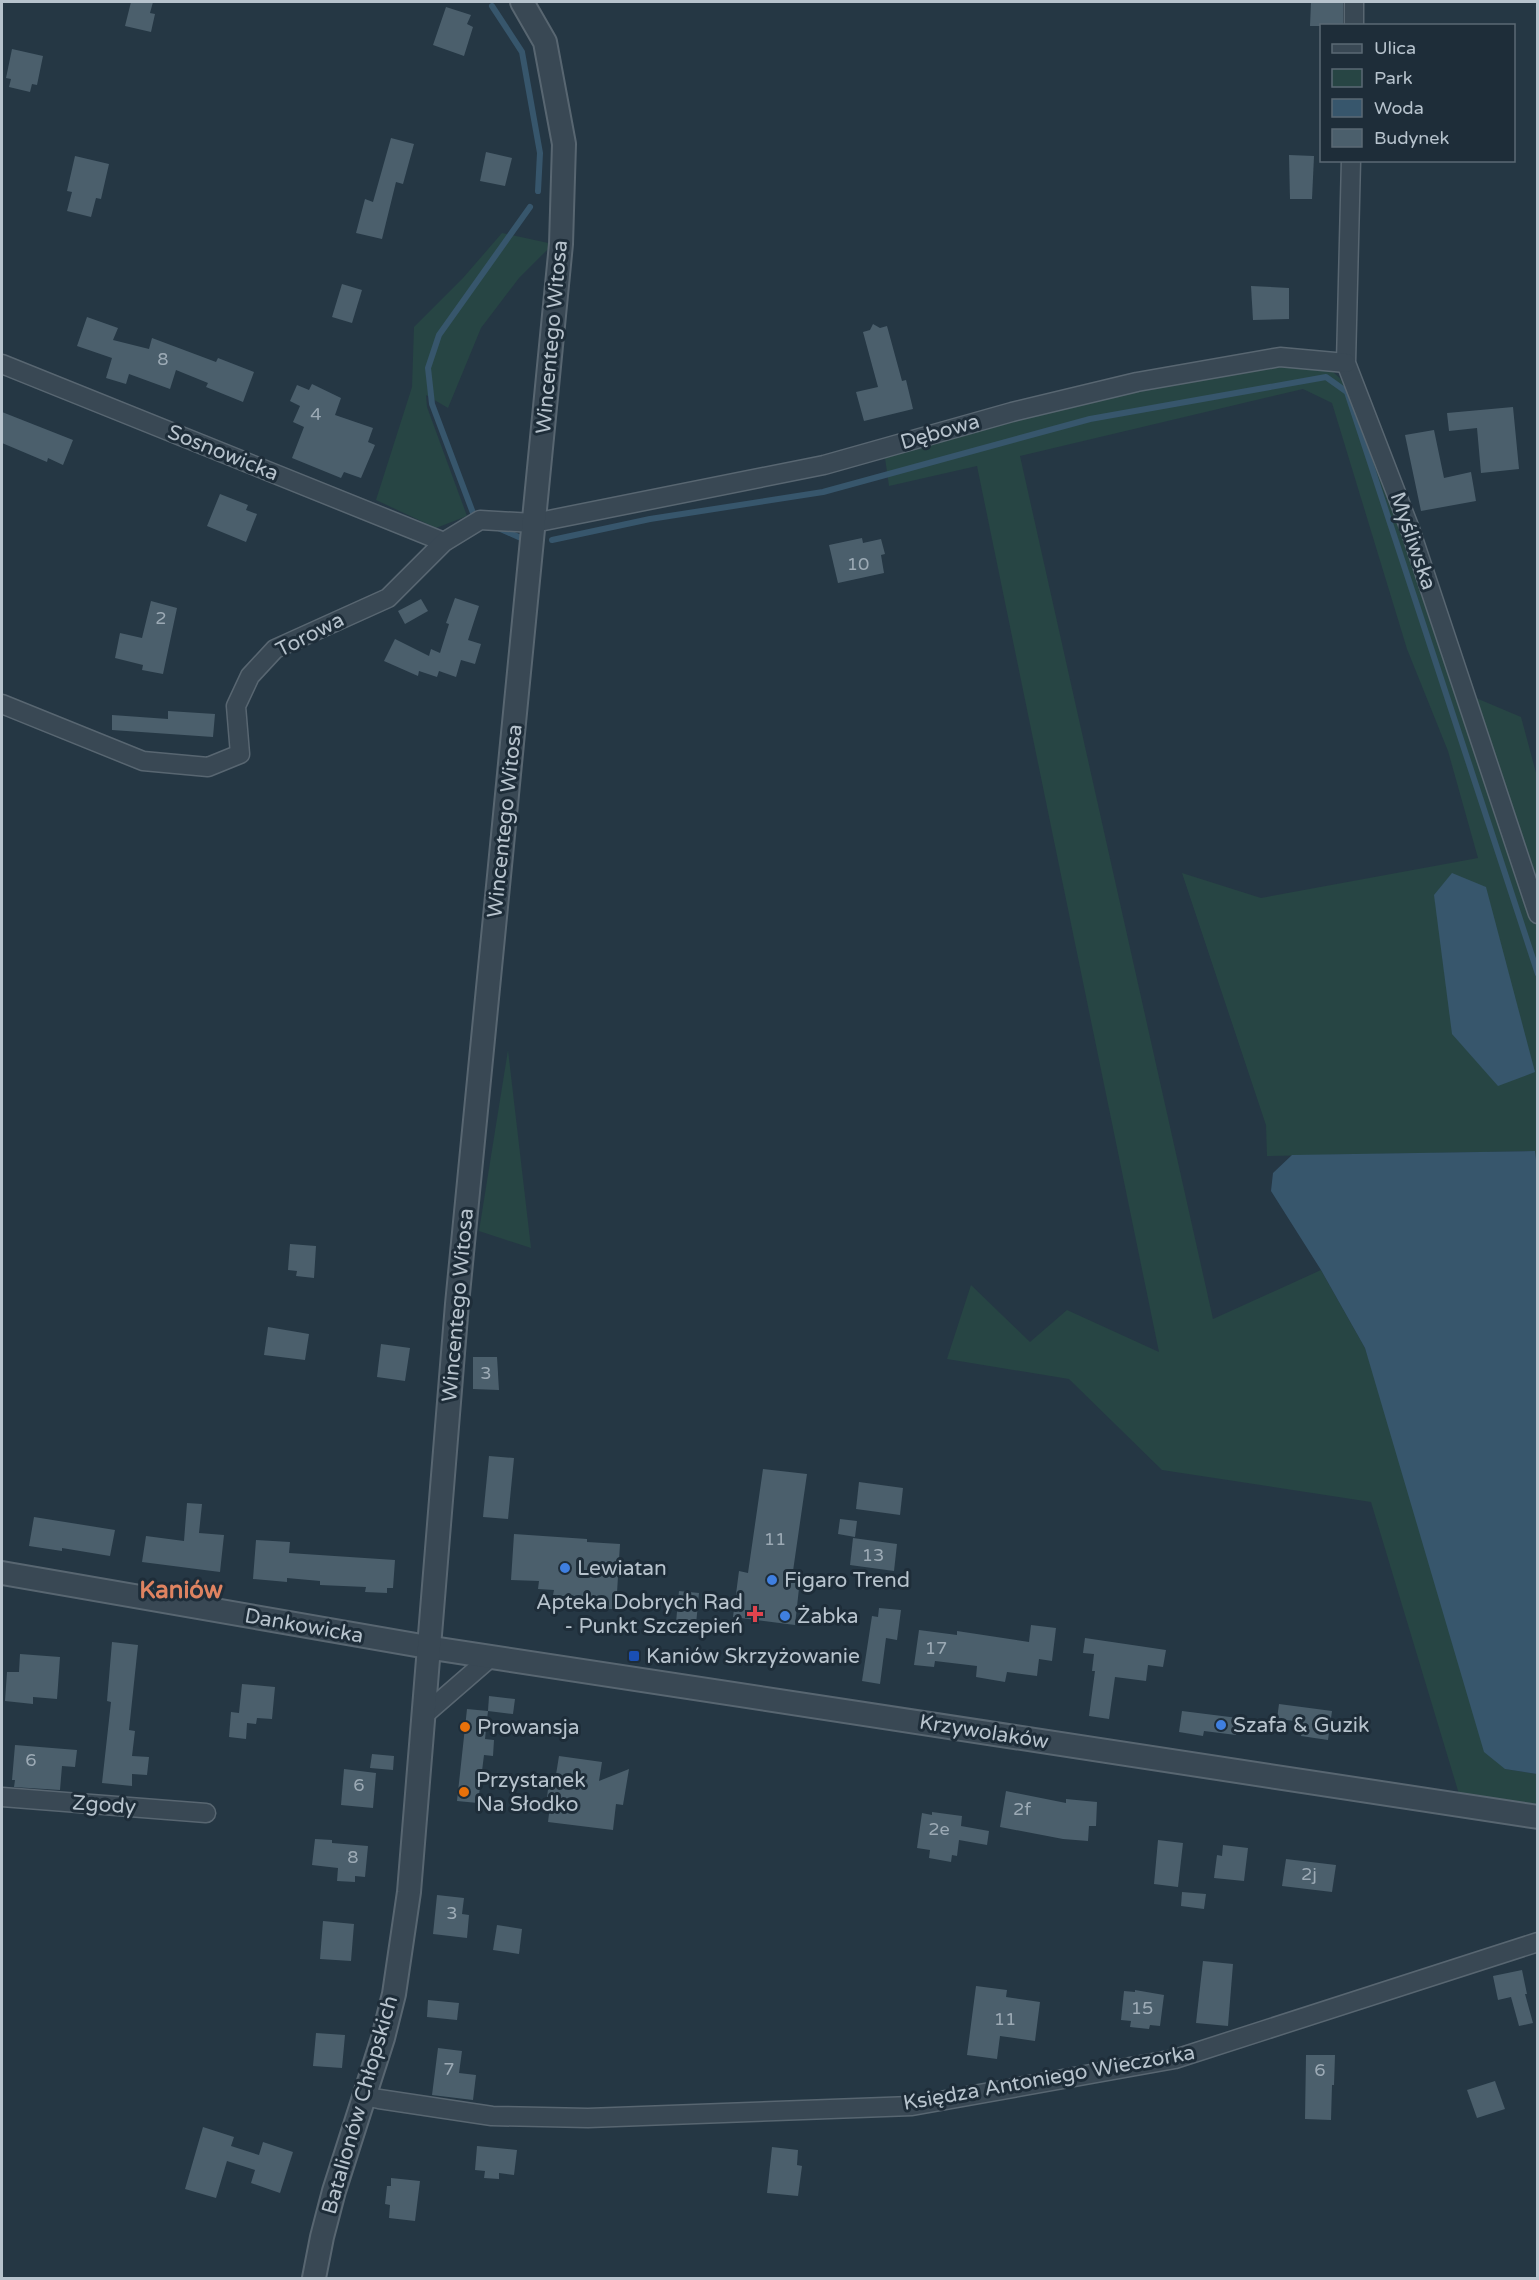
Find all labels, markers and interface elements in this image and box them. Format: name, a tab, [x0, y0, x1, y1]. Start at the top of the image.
legend	[1320, 24, 1515, 162]
text: Ulica	[1374, 37, 1416, 59]
text: Park	[1374, 67, 1413, 89]
text: Woda	[1374, 97, 1424, 119]
text: Budynek	[1374, 127, 1449, 149]
street label: Wincentego Witosa	[531, 239, 573, 435]
house number: 8	[157, 348, 169, 370]
house number: 4	[310, 403, 322, 425]
street label: Dębowa	[897, 409, 983, 455]
street label: Sosnowicka	[164, 419, 282, 487]
street label: Myśliwska	[1385, 489, 1441, 593]
house number: 10	[847, 553, 869, 575]
house number: 2	[155, 607, 167, 629]
street label: Torowa	[272, 607, 348, 663]
street label: Wincentego Witosa	[482, 723, 528, 919]
street label: Wincentego Witosa	[437, 1207, 479, 1403]
house number: 3	[480, 1362, 492, 1384]
house number: 11	[764, 1528, 786, 1550]
house number: 13	[862, 1544, 884, 1566]
place label: Lewiatan	[577, 1556, 667, 1581]
marker: Lewiatan	[558, 1561, 572, 1575]
place label: Figaro Trend	[784, 1568, 910, 1593]
marker: Figaro Trend	[765, 1573, 779, 1587]
district label: Kaniów	[139, 1576, 223, 1605]
place label: Apteka Dobrych Rad - Punkt Szczepień	[536, 1590, 743, 1639]
street label: Dankowicka	[243, 1603, 365, 1649]
place label: Żabka	[797, 1604, 859, 1629]
marker: Apteka Dobrych Rad - Punkt Szczepień	[748, 1607, 762, 1621]
marker: Żabka	[778, 1609, 792, 1623]
house number: 17	[925, 1637, 947, 1659]
place label: Kaniów Skrzyżowanie	[646, 1644, 860, 1669]
marker: Kaniów Skrzyżowanie	[627, 1649, 641, 1663]
street label: Krzywolaków	[918, 1709, 1051, 1755]
place label: Szafa & Guzik	[1233, 1713, 1370, 1738]
place label: Prowansja	[477, 1715, 580, 1740]
marker: Szafa & Guzik	[1214, 1718, 1228, 1732]
marker: Prowansja	[458, 1720, 472, 1734]
house number: 6	[25, 1749, 37, 1771]
place label: Przystanek Na Słodko	[476, 1768, 586, 1817]
house number: 6	[353, 1774, 365, 1796]
marker: Przystanek Na Słodko	[457, 1785, 471, 1799]
street label: Zgody	[71, 1790, 137, 1820]
house number: 2f	[1013, 1798, 1031, 1820]
house number: 2e	[928, 1818, 950, 1840]
house number: 8	[347, 1846, 359, 1868]
house number: 2j	[1301, 1863, 1317, 1885]
house number: 3	[446, 1902, 458, 1924]
street label: Batalionów Chłopskich	[317, 1993, 403, 2217]
house number: 15	[1131, 1997, 1153, 2019]
house number: 11	[994, 2008, 1016, 2030]
street label: Księdza Antoniego Wieczorka	[901, 2040, 1197, 2116]
house number: 7	[443, 2058, 455, 2080]
house number: 6	[1314, 2059, 1326, 2081]

